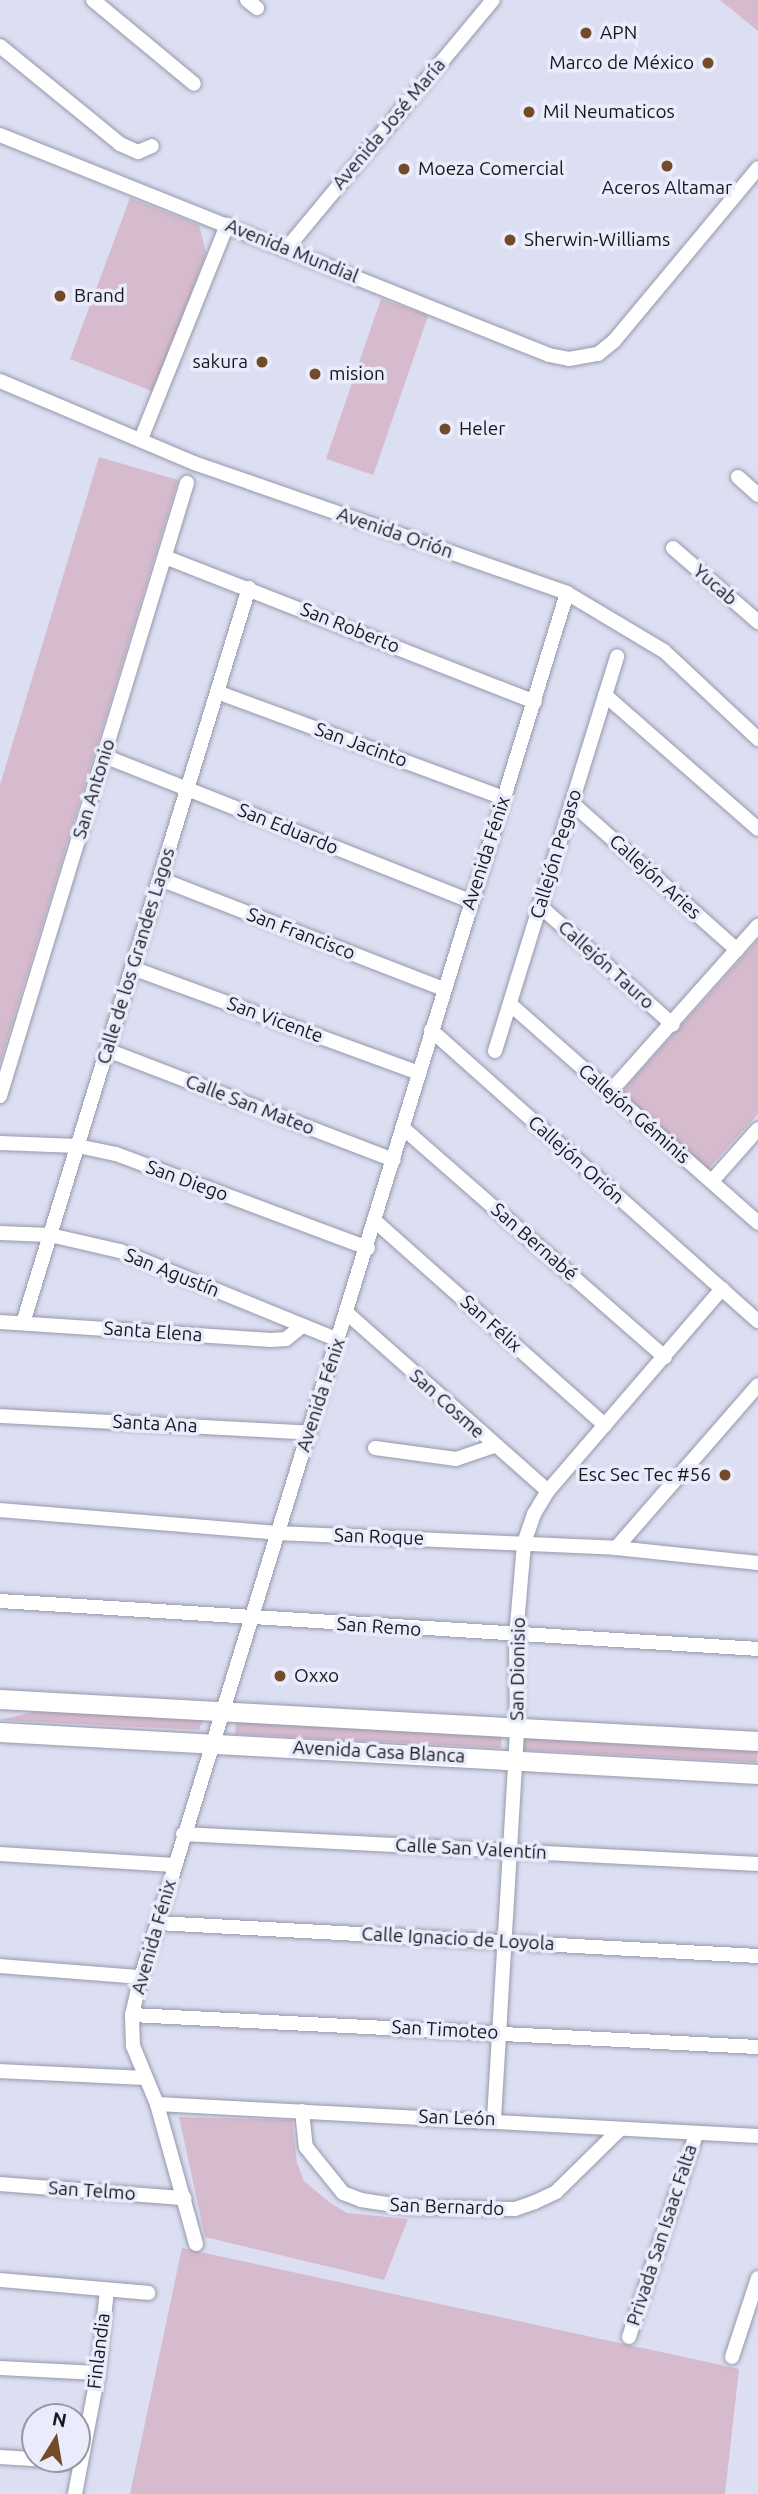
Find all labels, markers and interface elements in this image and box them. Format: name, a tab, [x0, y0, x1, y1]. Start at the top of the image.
place label: APN	[600, 22, 637, 44]
marker: APN	[578, 25, 594, 41]
place label: Marco de México	[549, 52, 694, 74]
street label: Avenida José María	[328, 54, 450, 194]
marker: Marco de México	[700, 55, 716, 71]
place label: Mil Neumaticos	[543, 101, 675, 123]
marker: Mil Neumaticos	[521, 104, 537, 120]
place label: Moeza Comercial	[418, 158, 564, 180]
marker: Aceros Altamar	[659, 158, 675, 174]
marker: Moeza Comercial	[396, 161, 412, 177]
place label: Aceros Altamar	[602, 177, 732, 199]
street label: Avenida Mundial	[222, 214, 362, 288]
place label: Sherwin-Williams	[524, 229, 670, 251]
marker: Sherwin-Williams	[502, 232, 518, 248]
place label: Brand	[74, 285, 125, 307]
marker: Brand	[52, 288, 68, 304]
place label: sakura	[193, 351, 248, 373]
marker: sakura	[254, 354, 270, 370]
place label: mision	[329, 363, 385, 385]
marker: mision	[307, 366, 323, 382]
place label: Heler	[459, 418, 505, 440]
marker: Heler	[437, 421, 453, 437]
street label: Avenida Orión	[334, 503, 456, 563]
street label: Yucab	[688, 560, 742, 610]
street label: San Roberto	[297, 598, 403, 658]
street label: San Jacinto	[312, 718, 410, 772]
street label: San Antonio	[68, 736, 120, 842]
street label: Callejón Pegaso	[525, 786, 587, 922]
street label: Avenida Fénix	[457, 793, 515, 913]
street label: San Eduardo	[234, 798, 342, 860]
street label: Callejón Aries	[604, 830, 706, 924]
street label: Calle de los Grandes Lagos	[92, 845, 180, 1067]
street label: San Francisco	[244, 903, 358, 965]
street label: Callejón Tauro	[553, 916, 659, 1014]
street label: San Vicente	[224, 992, 326, 1048]
street label: Callejón Géminis	[573, 1059, 695, 1169]
street label: Calle San Mateo	[182, 1070, 318, 1140]
street label: Callejón Orión	[523, 1111, 629, 1209]
street label: San Diego	[143, 1156, 231, 1206]
street label: San Bernabé	[486, 1198, 582, 1286]
street label: San Agustín	[121, 1244, 223, 1302]
street label: San Félix	[456, 1291, 526, 1357]
street label: Santa Elena	[103, 1317, 203, 1347]
street label: Avenida Fénix	[292, 1335, 350, 1455]
street label: San Cosme	[405, 1364, 489, 1444]
street label: Santa Ana	[112, 1410, 198, 1438]
place label: Esc Sec Tec #56	[578, 1464, 711, 1486]
marker: Esc Sec Tec #56	[717, 1467, 733, 1483]
street label: San Roque	[333, 1524, 425, 1550]
street label: San Remo	[336, 1613, 422, 1641]
street label: San Dionisio	[506, 1617, 530, 1721]
place label: Oxxo	[294, 1665, 339, 1687]
marker: Oxxo	[272, 1668, 288, 1684]
street label: Avenida Casa Blanca	[292, 1736, 466, 1768]
street label: Calle San Valentín	[395, 1834, 547, 1864]
street label: Avenida Fénix	[127, 1877, 181, 1997]
street label: Calle Ignacio de Loyola	[361, 1923, 555, 1955]
street label: San Timoteo	[391, 2016, 499, 2044]
street label: San León	[418, 2105, 496, 2131]
street label: Privada San Isaac Falta	[622, 2141, 702, 2329]
street label: San Telmo	[48, 2177, 136, 2205]
street label: San Bernardo	[389, 2194, 505, 2220]
street label: Finlandia	[83, 2312, 115, 2390]
north arrow	[21, 2403, 91, 2473]
text: N	[51, 2407, 69, 2432]

